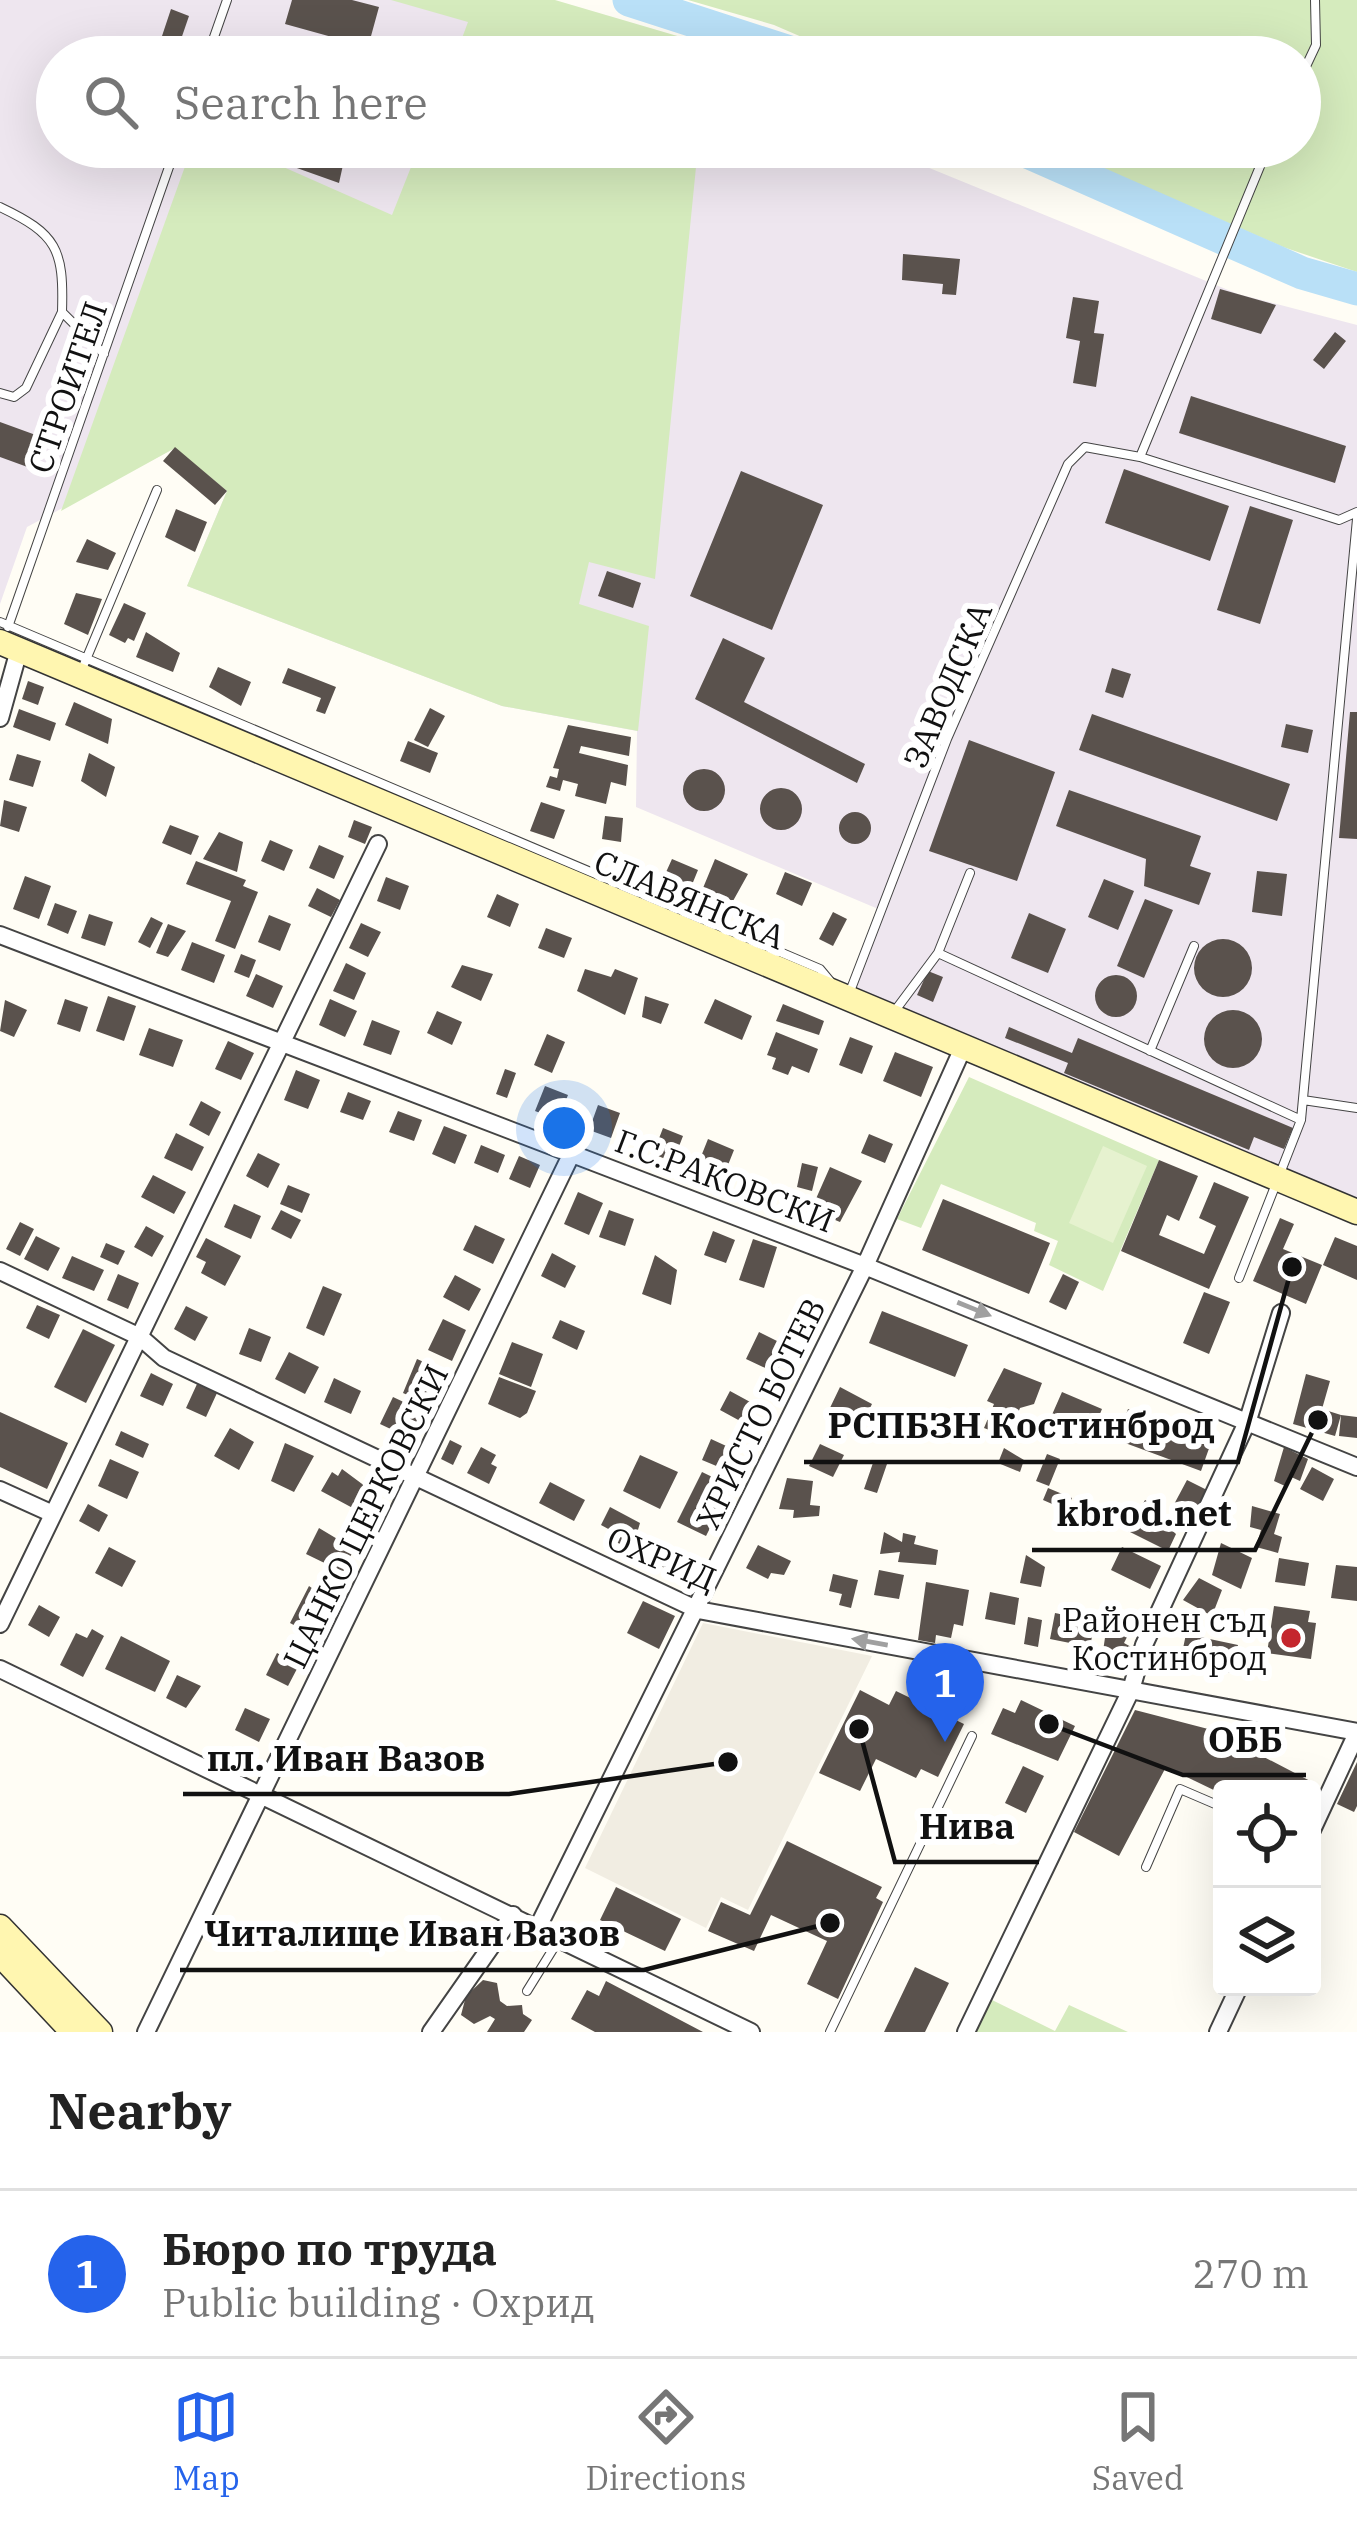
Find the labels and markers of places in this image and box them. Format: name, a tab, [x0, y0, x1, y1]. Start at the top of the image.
callout: РСПБЗН Костинброд	[804, 1390, 1238, 1462]
callout: kbrod.net	[1032, 1478, 1255, 1550]
place label: Районен съд Костинброд	[1062, 1598, 1267, 1679]
marker: Районен съд Костинброд	[1278, 1625, 1304, 1651]
pin: 1	[906, 1643, 984, 1742]
callout: ОББ	[1183, 1703, 1306, 1775]
callout: пл. Иван Вазов	[183, 1722, 509, 1794]
callout: Нива	[895, 1790, 1039, 1862]
callout: Читалище Иван Вазов	[180, 1898, 644, 1970]

